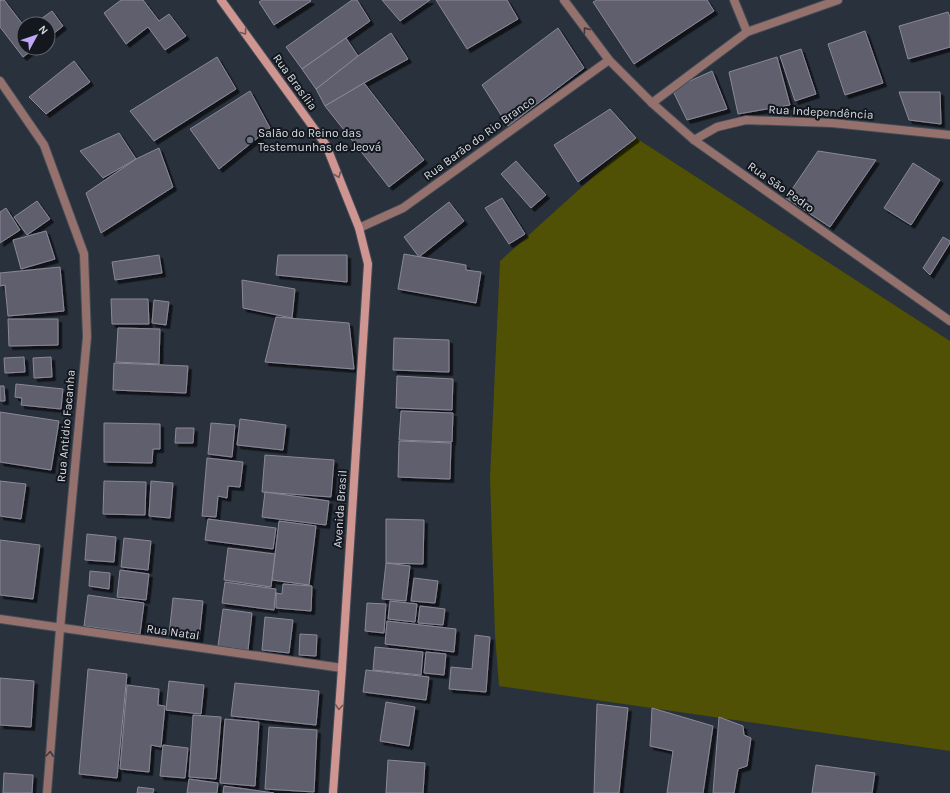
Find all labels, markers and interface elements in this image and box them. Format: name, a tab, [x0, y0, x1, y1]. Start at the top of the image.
north arrow	[16, 16, 56, 56]
text: N	[36, 23, 51, 37]
one-way arrow	[239, 27, 246, 34]
one-way arrow	[584, 28, 591, 35]
street label: Rua Brasília	[270, 51, 320, 113]
street label: Rua Barão do Rio Branco	[421, 93, 537, 183]
street label: Rua Independência	[768, 102, 874, 122]
place label: Salão do Reino das Testemunhas de Jeová	[258, 126, 381, 154]
marker: Salão do Reino das Testemunhas de Jeová	[245, 135, 255, 145]
street label: Rua São Pedro	[745, 159, 817, 215]
one-way arrow	[333, 171, 341, 178]
street label: Rua Antidio Facanha	[54, 369, 78, 483]
street label: Avenida Brasil	[330, 470, 350, 548]
street label: Rua Natal	[146, 621, 200, 643]
one-way arrow	[335, 704, 344, 710]
one-way arrow	[45, 751, 54, 757]

